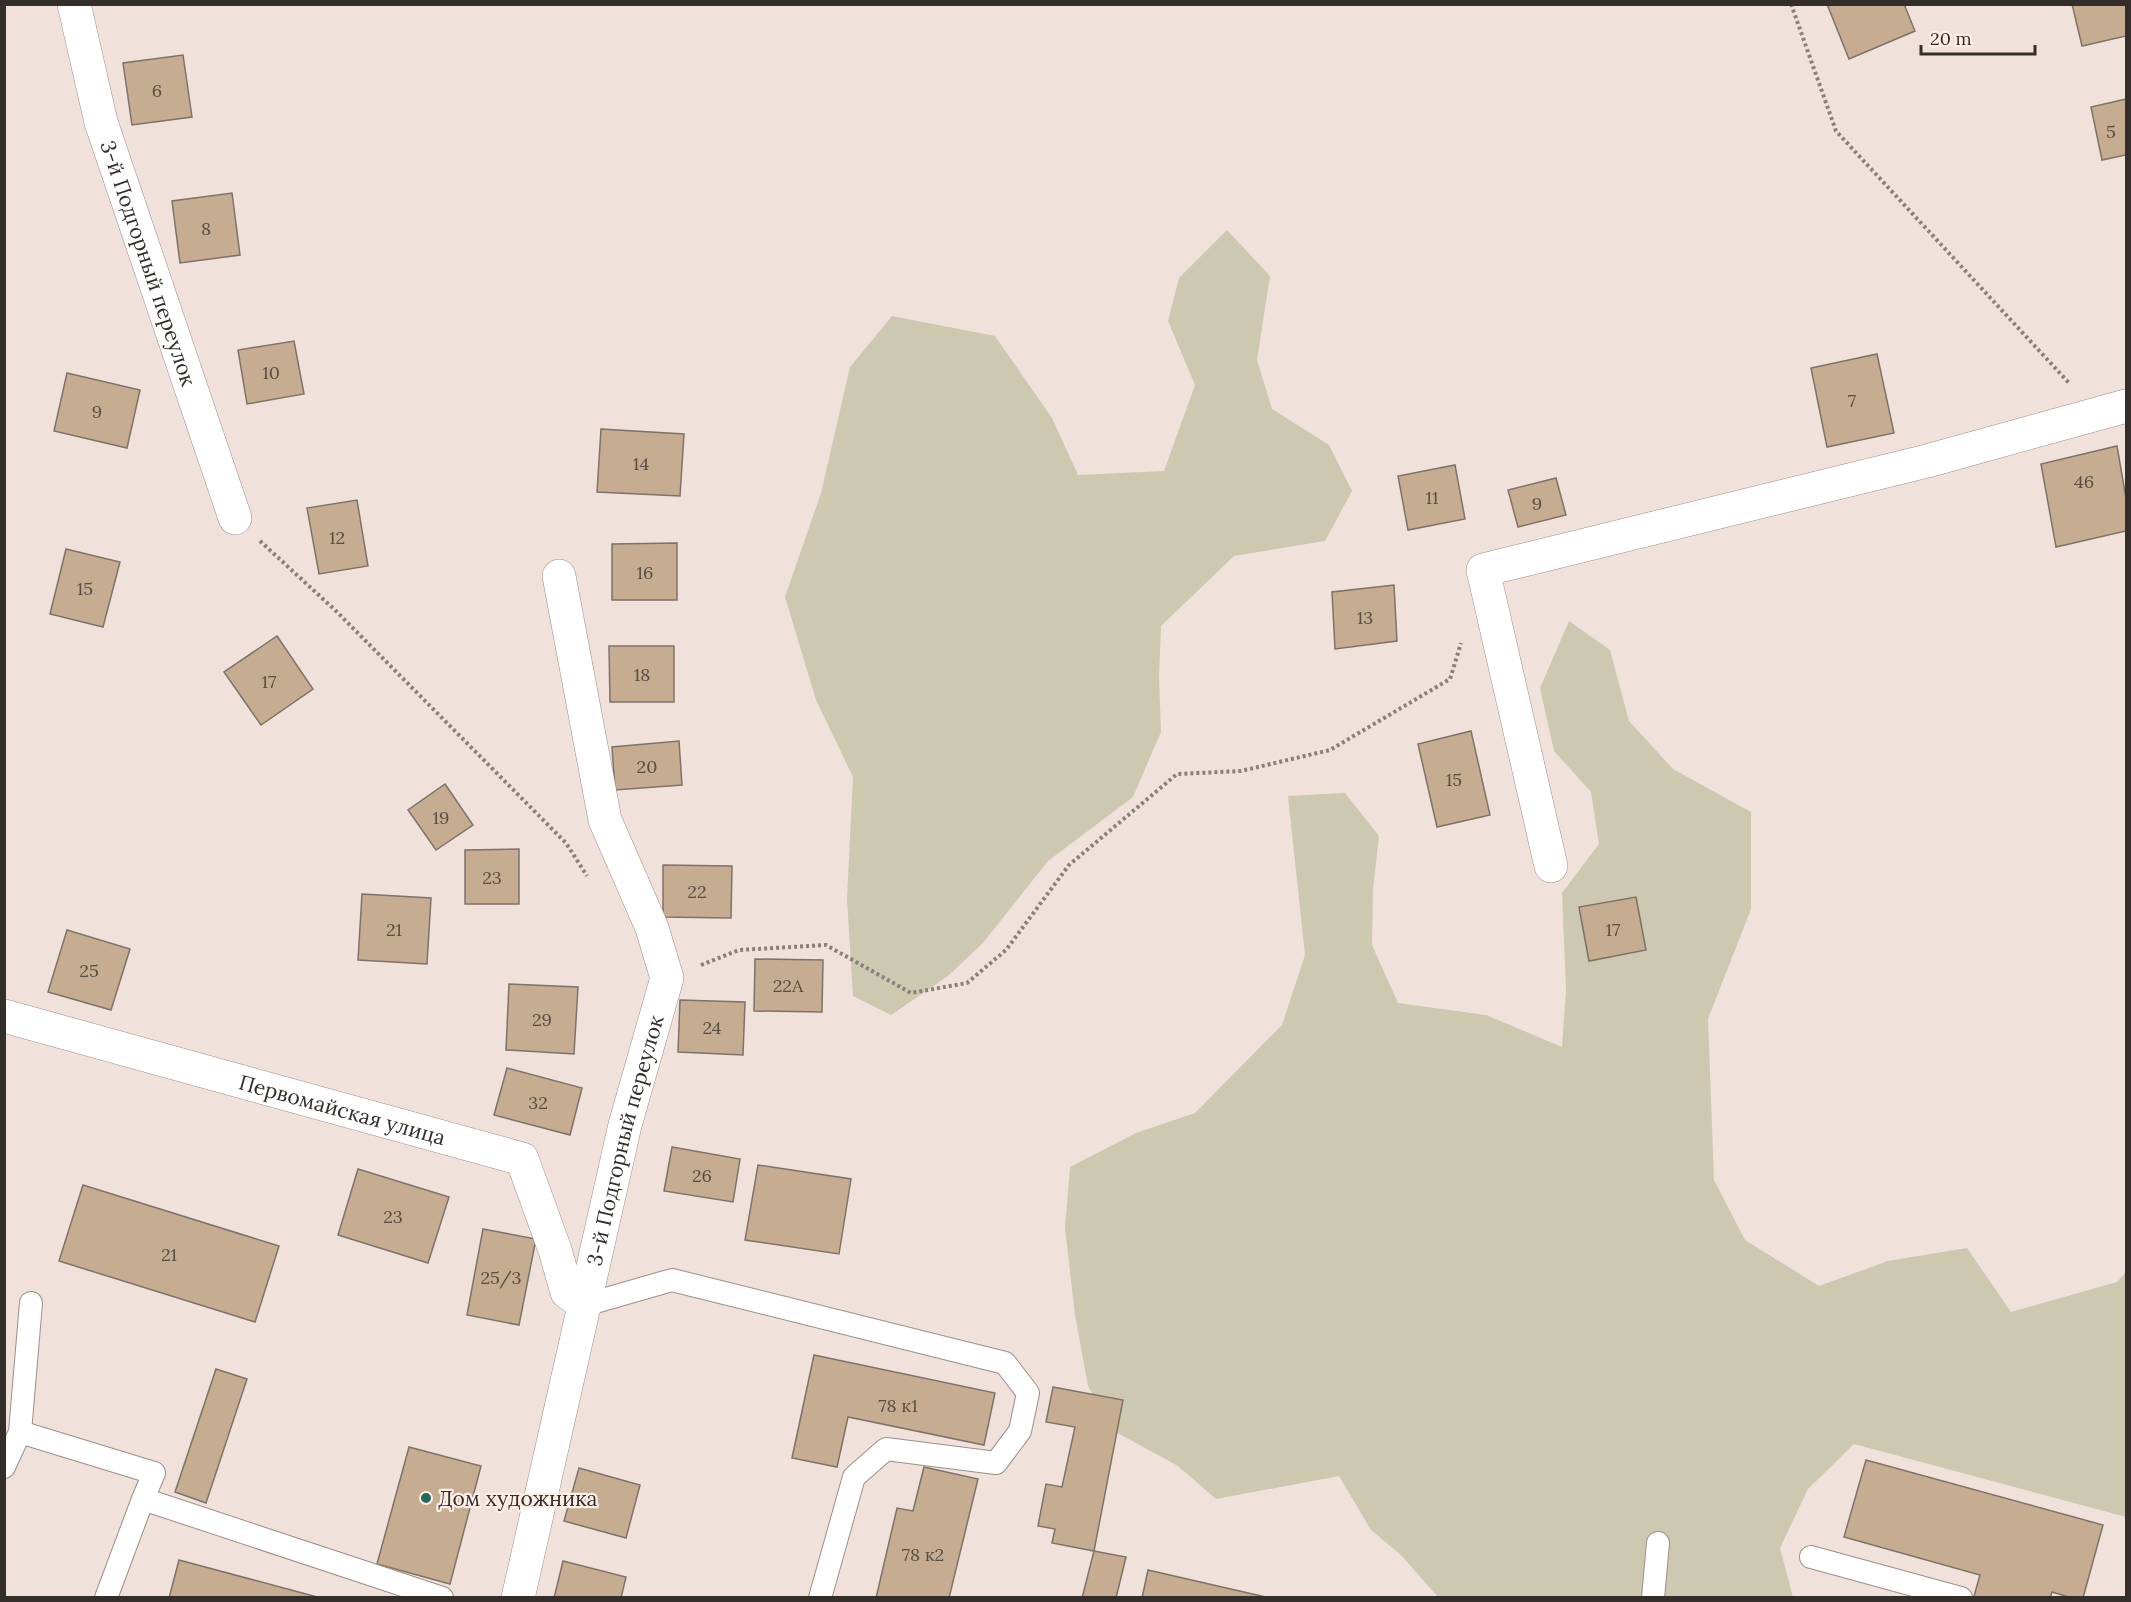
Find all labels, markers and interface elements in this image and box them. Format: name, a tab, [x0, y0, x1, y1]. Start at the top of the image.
scale bar	[1921, 18, 2035, 56]
text: 20 m	[1930, 27, 1972, 50]
house number: 6	[152, 79, 162, 102]
house number: 5	[2106, 120, 2116, 143]
street label: 3-й Подгорный переулок	[95, 137, 203, 390]
house number: 8	[201, 217, 211, 240]
house number: 10	[262, 361, 280, 384]
house number: 7	[1848, 389, 1856, 412]
house number: 9	[92, 400, 102, 423]
house number: 14	[633, 452, 649, 475]
house number: 46	[2074, 470, 2094, 493]
house number: 11	[1425, 486, 1439, 509]
house number: 9	[1532, 492, 1542, 515]
house number: 12	[329, 526, 345, 549]
house number: 16	[637, 561, 653, 584]
house number: 15	[77, 577, 93, 600]
house number: 13	[1357, 606, 1373, 629]
house number: 18	[634, 663, 650, 686]
house number: 17	[262, 670, 276, 693]
house number: 20	[637, 755, 657, 778]
house number: 15	[1446, 768, 1462, 791]
house number: 19	[433, 806, 449, 829]
house number: 23	[482, 866, 502, 889]
house number: 22	[687, 880, 707, 903]
house number: 21	[386, 918, 402, 941]
house number: 17	[1606, 918, 1620, 941]
house number: 25	[79, 959, 99, 982]
house number: 22А	[773, 974, 804, 997]
house number: 29	[532, 1008, 552, 1031]
street label: 3-й Подгорный переулок	[580, 1011, 669, 1268]
house number: 24	[702, 1016, 722, 1039]
street label: Первомайская улица	[236, 1068, 449, 1151]
house number: 32	[528, 1091, 548, 1114]
house number: 26	[692, 1164, 712, 1187]
house number: 23	[383, 1205, 403, 1228]
house number: 21	[161, 1243, 177, 1266]
house number: 25/3	[480, 1266, 522, 1289]
house number: 78 к1	[878, 1394, 918, 1417]
place label: Дом художника	[438, 1485, 598, 1512]
marker: Дом художника	[419, 1491, 433, 1505]
house number: 78 к2	[902, 1543, 944, 1566]

